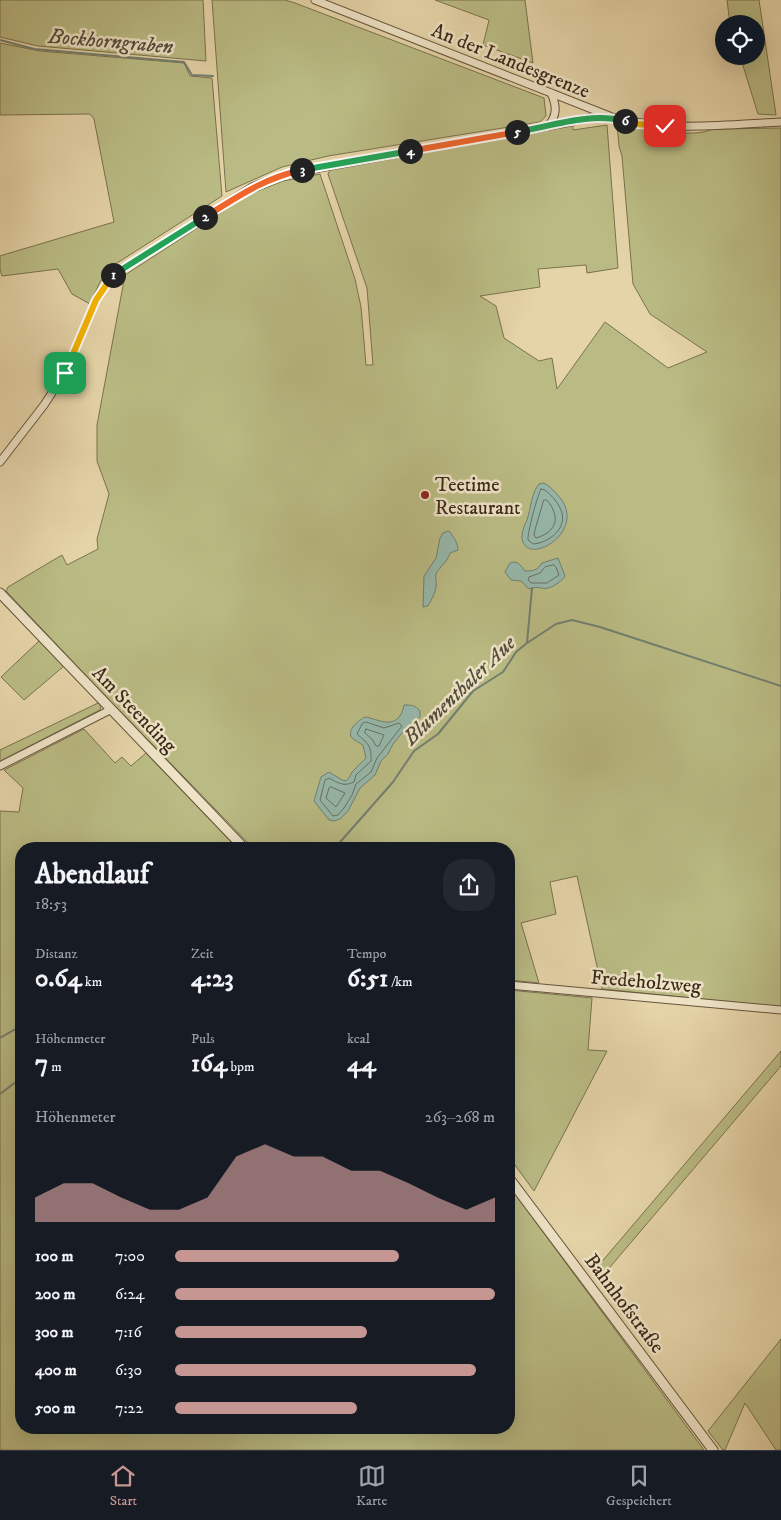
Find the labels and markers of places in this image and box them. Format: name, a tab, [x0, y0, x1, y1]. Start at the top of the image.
pin	[644, 105, 686, 147]
pin: 6	[612, 108, 638, 134]
pin: 5	[504, 120, 530, 144]
pin: 4	[398, 138, 422, 164]
pin: 3	[290, 158, 314, 182]
pin: 2	[192, 204, 218, 230]
pin: 1	[100, 262, 126, 288]
pin	[44, 352, 86, 394]
place label: Teetime Restaurant	[435, 473, 520, 521]
marker: Teetime Restaurant	[419, 489, 431, 501]

